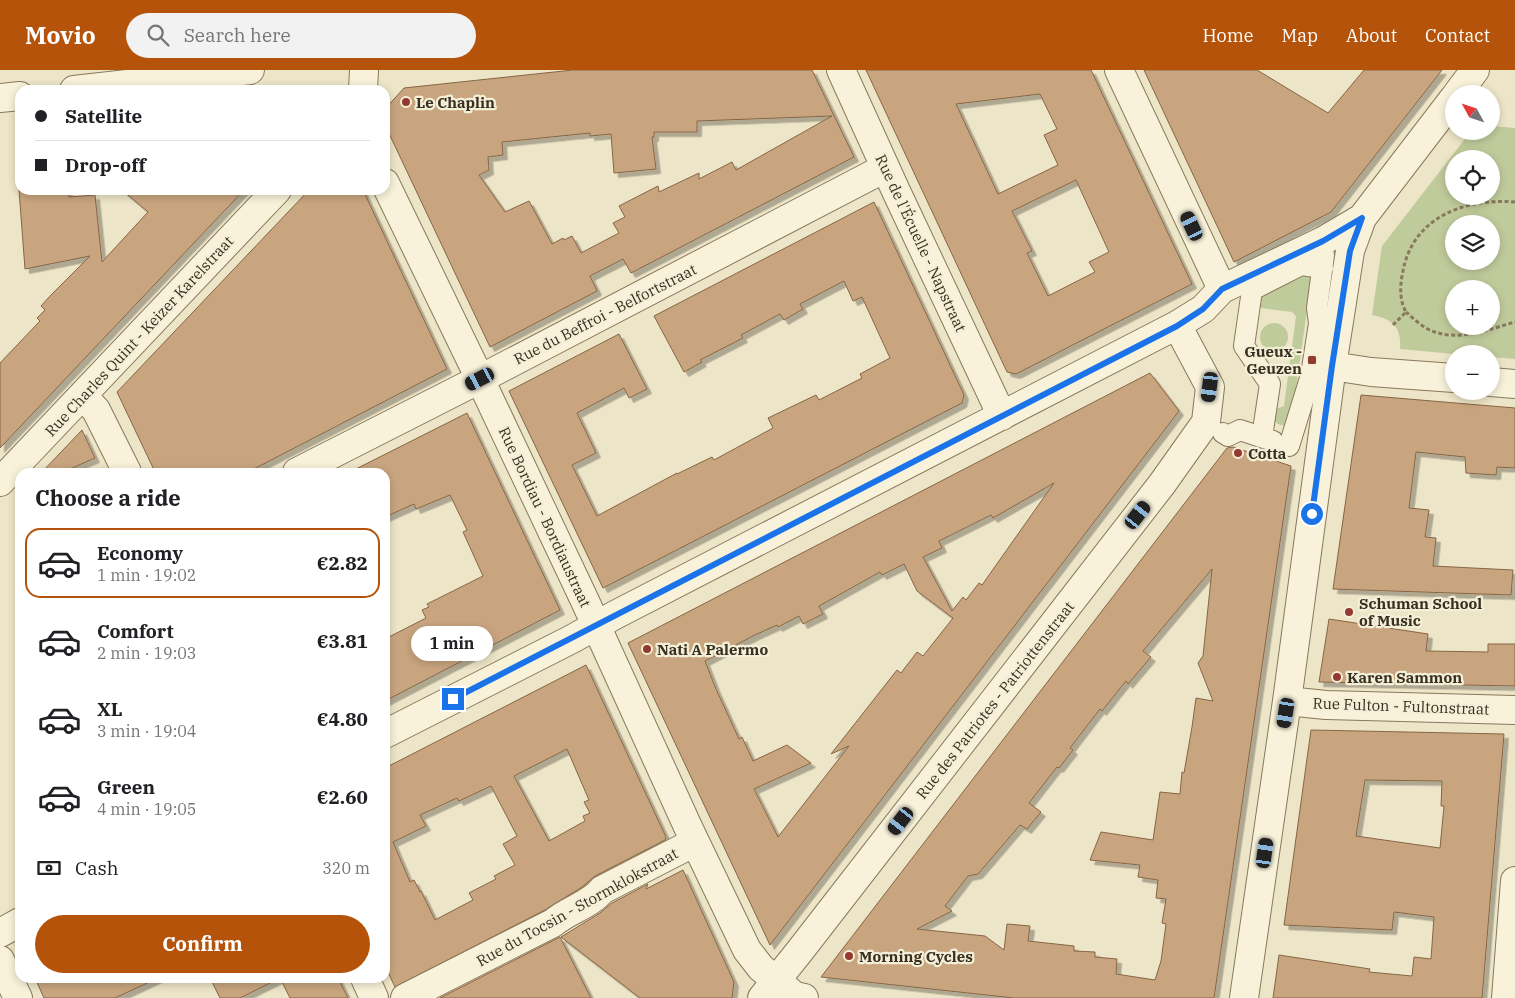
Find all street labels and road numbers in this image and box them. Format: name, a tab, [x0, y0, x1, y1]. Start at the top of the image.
street label: Rue de l'Écuelle - Napstraat	[871, 151, 971, 335]
street label: Rue Charles Quint - Keizer Karelstraat	[41, 232, 237, 440]
street label: Rue du Beffroi - Belfortstraat	[510, 260, 700, 368]
street label: Rue Bordiau - Bordiaustraat	[495, 424, 595, 610]
street label: Rue des Patriotes - Patriottenstraat	[912, 597, 1078, 803]
street label: Rue Fulton - Fultonstraat	[1312, 693, 1490, 719]
street label: Rue du Tocsin - Stormklokstraat	[473, 844, 681, 970]

